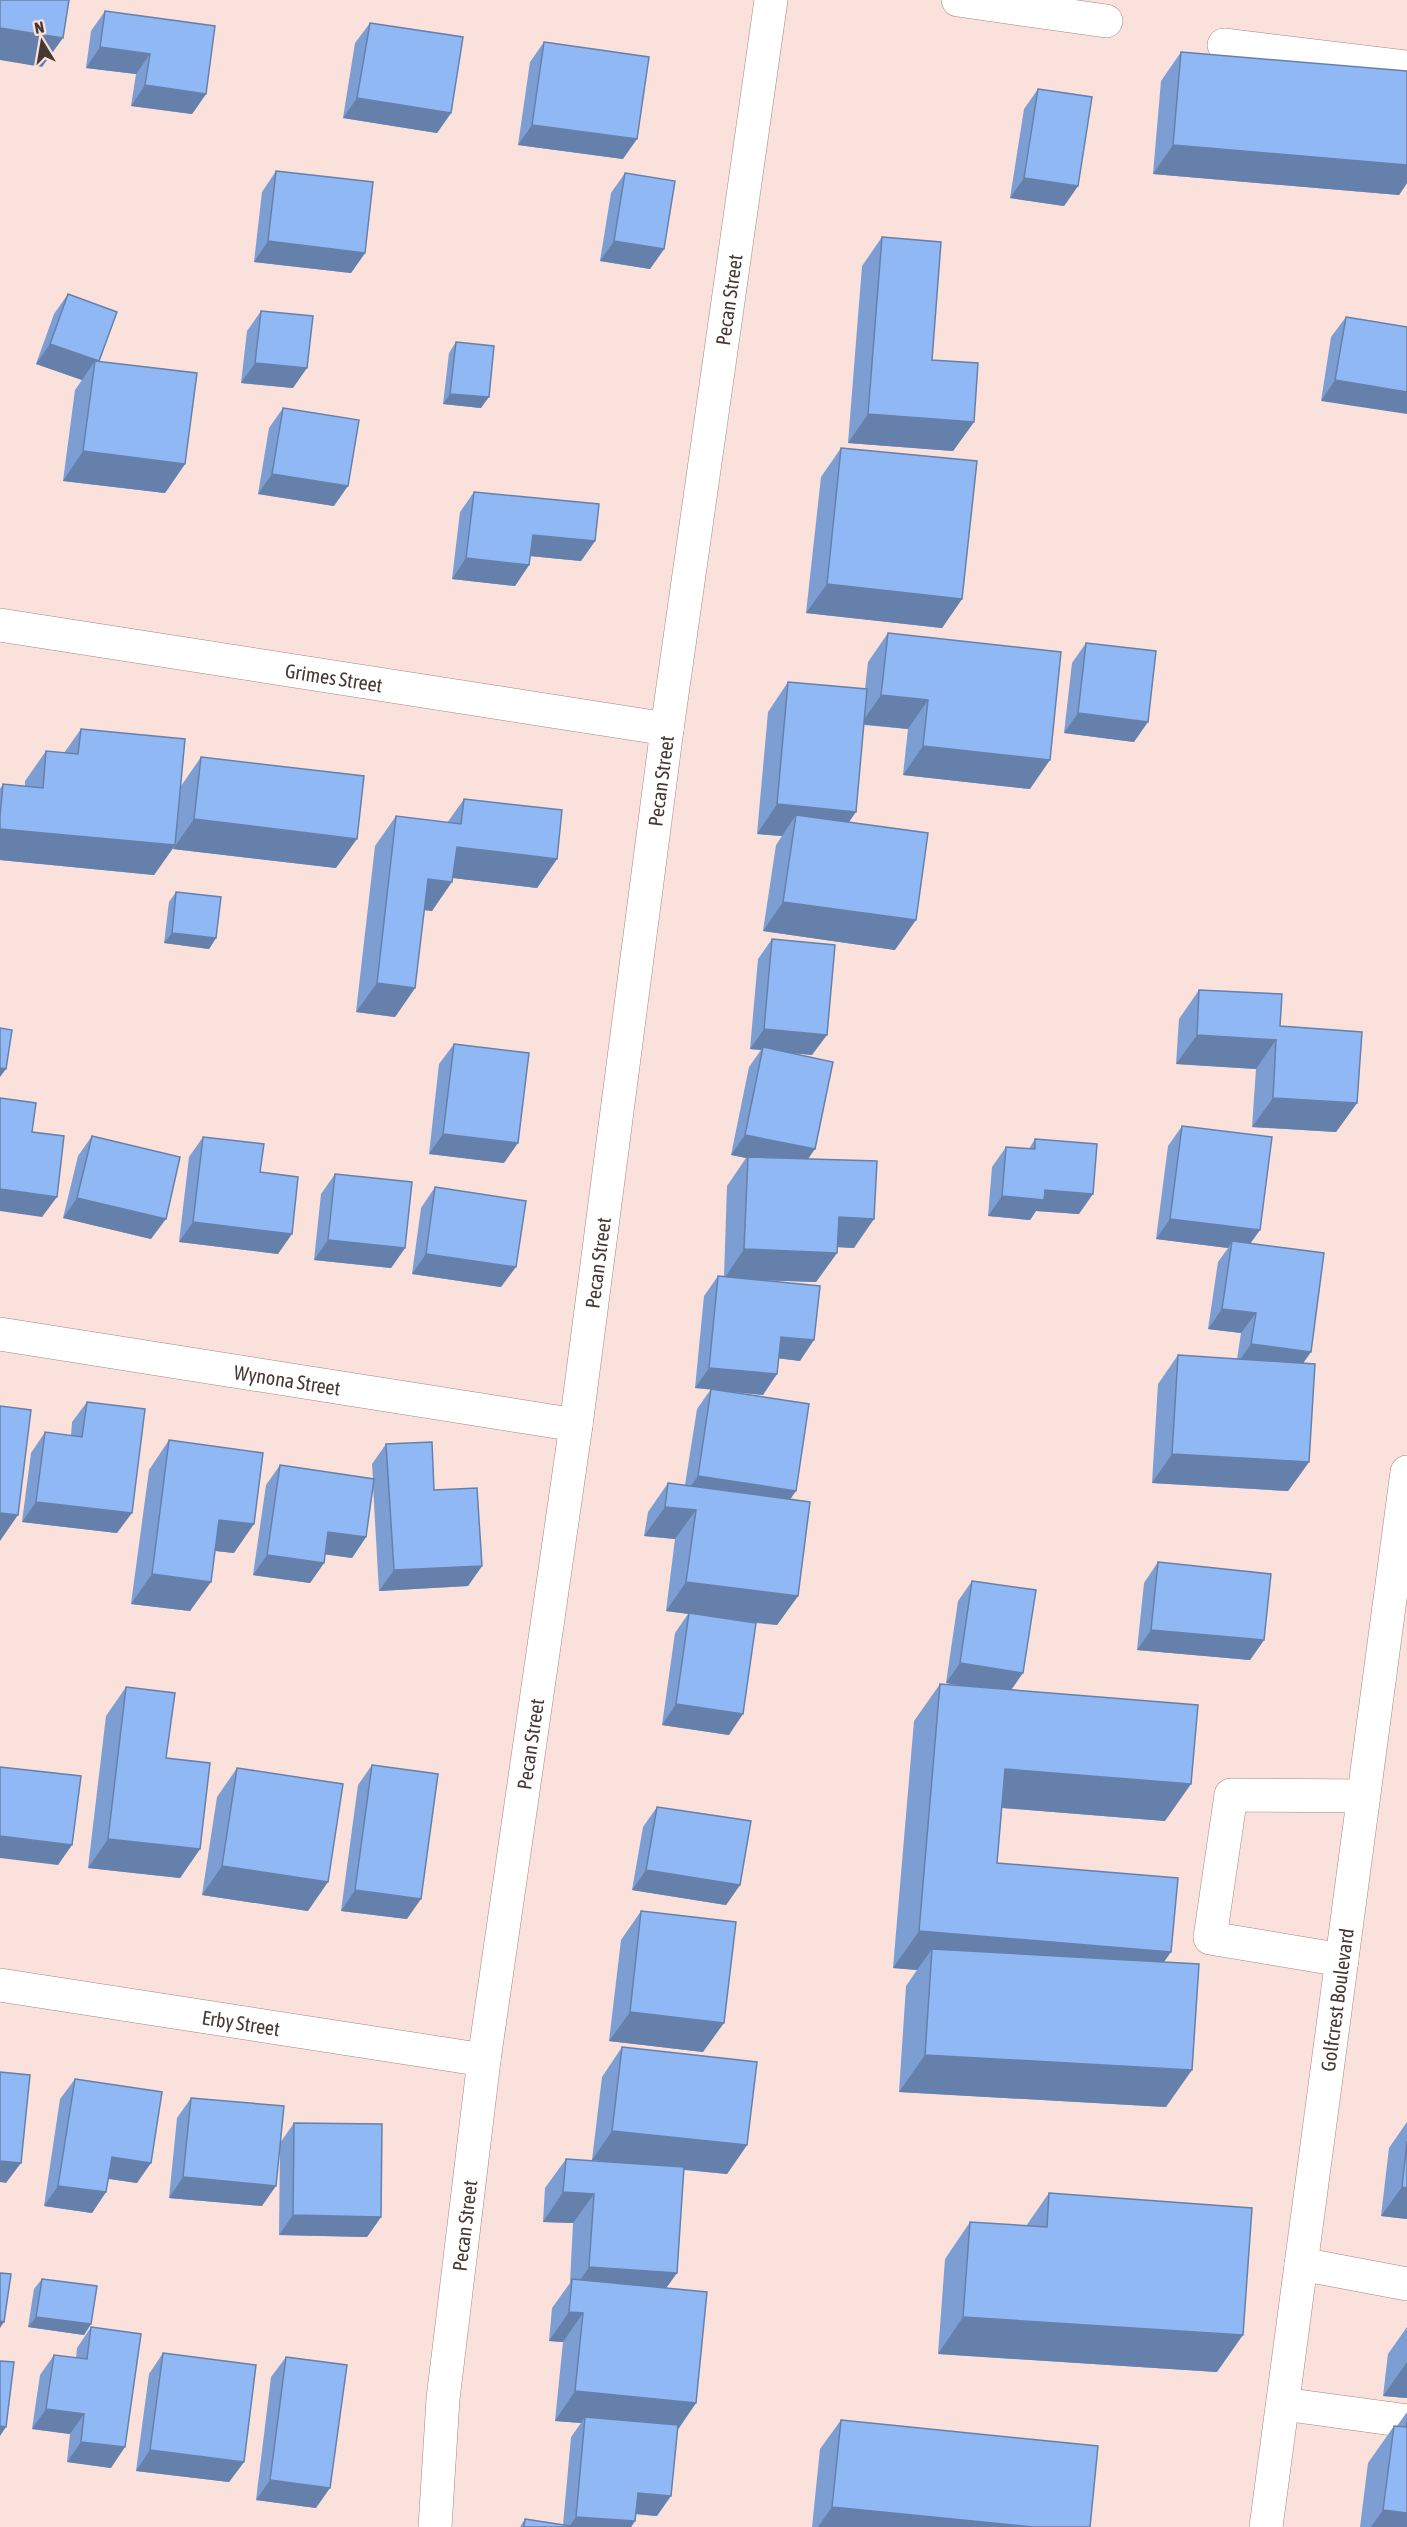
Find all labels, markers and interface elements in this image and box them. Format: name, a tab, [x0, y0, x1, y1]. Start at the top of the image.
north arrow	[12, 12, 72, 72]
text: N	[33, 18, 45, 37]
street label: Pecan Street	[710, 252, 746, 347]
street label: Grimes Street	[284, 658, 385, 696]
street label: Pecan Street	[643, 734, 678, 828]
street label: Pecan Street	[580, 1216, 615, 1310]
street label: Wynona Street	[233, 1360, 343, 1399]
street label: Pecan Street	[512, 1697, 548, 1791]
street label: Golfcrest Boulevard	[1316, 1927, 1357, 2073]
street label: Erby Street	[201, 2005, 282, 2040]
street label: Pecan Street	[447, 2178, 481, 2272]

